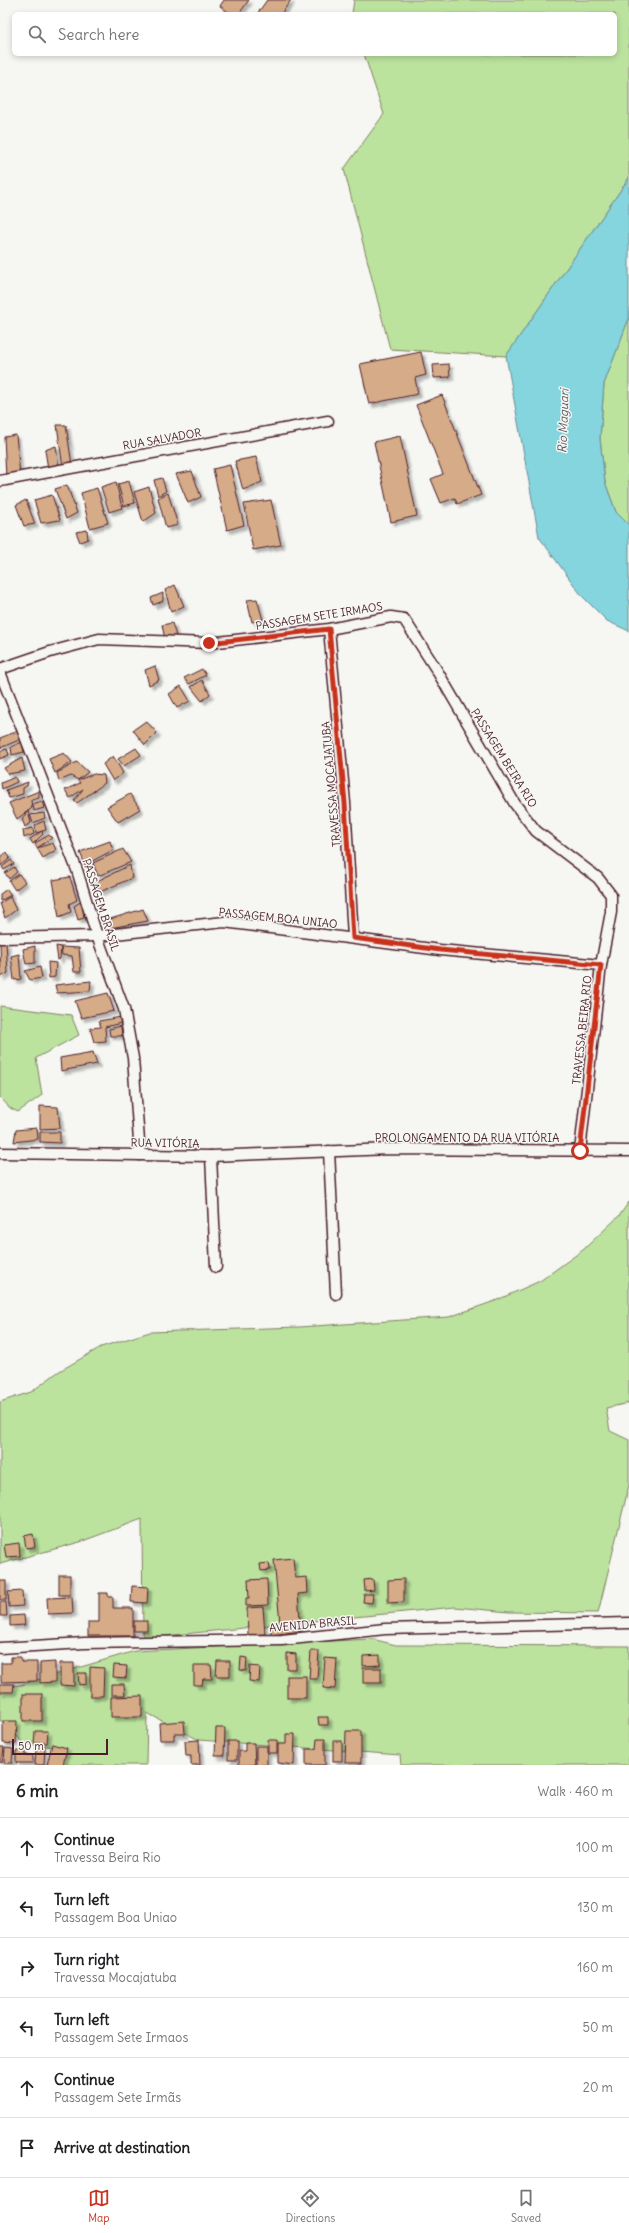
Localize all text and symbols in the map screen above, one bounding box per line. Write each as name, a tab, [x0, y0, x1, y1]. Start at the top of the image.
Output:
search box	[12, 12, 617, 56]
icon: search	[26, 23, 48, 45]
text: Search here	[58, 25, 139, 44]
water label: Rio Maguari	[554, 387, 572, 453]
street label: RUA SALVADOR	[122, 425, 202, 453]
street label: PASSAGEM SETE IRMAOS	[254, 599, 384, 633]
route end	[200, 634, 218, 652]
street label: PASSAGEM BEIRA RIO	[468, 706, 540, 810]
street label: TRAVESSA MOCAJATUBA	[319, 721, 343, 847]
street label: PASSAGEM BRASIL	[79, 857, 123, 953]
street label: PASSAGEM BOA UNIAO	[218, 905, 338, 931]
street label: TRAVESSA BEIRA RIO	[569, 975, 595, 1085]
street label: PROLONGAMENTO DA RUA VITÓRIA	[375, 1130, 559, 1145]
street label: RUA VITÓRIA	[131, 1134, 199, 1151]
route start	[571, 1142, 589, 1160]
street label: AVENIDA BRASIL	[269, 1613, 358, 1635]
scale bar	[12, 1737, 108, 1756]
text: 50 m	[18, 1739, 44, 1753]
text: 6 min	[16, 1780, 58, 1802]
text: Walk · 460 m	[538, 1783, 613, 1800]
text: Continue	[54, 1830, 115, 1849]
icon: ahead	[16, 1837, 38, 1859]
text: 100 m	[576, 1839, 613, 1856]
text: Travessa Beira Rio	[54, 1849, 161, 1866]
text: Turn left	[54, 1890, 109, 1909]
icon: left	[16, 1897, 38, 1919]
text: 130 m	[577, 1899, 613, 1916]
text: Passagem Boa Uniao	[54, 1909, 177, 1926]
text: Turn right	[54, 1950, 119, 1969]
icon: right	[16, 1957, 38, 1979]
text: 160 m	[577, 1959, 613, 1976]
text: Travessa Mocajatuba	[54, 1969, 177, 1986]
text: Turn left	[54, 2010, 109, 2029]
icon: left	[16, 2017, 38, 2039]
text: 50 m	[582, 2019, 613, 2036]
text: Passagem Sete Irmaos	[54, 2029, 188, 2046]
text: Continue	[54, 2070, 115, 2089]
icon: ahead	[16, 2077, 38, 2099]
text: 20 m	[583, 2079, 613, 2096]
text: Passagem Sete Irmãs	[54, 2089, 181, 2106]
icon: arrive	[16, 2137, 38, 2159]
text: Arrive at destination	[54, 2138, 190, 2157]
tab: Map	[88, 2187, 110, 2225]
tab: Directions	[286, 2187, 335, 2225]
tab: Saved	[511, 2187, 541, 2225]

